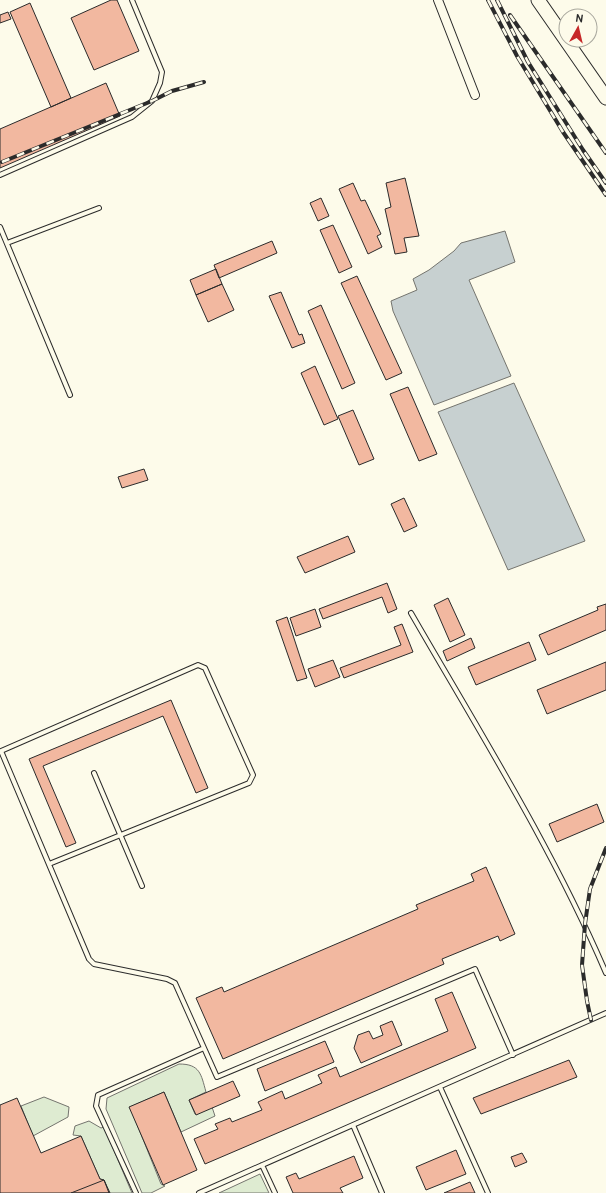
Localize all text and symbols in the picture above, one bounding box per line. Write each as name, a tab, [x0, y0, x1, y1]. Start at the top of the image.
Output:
north arrow	[558, 8, 598, 48]
text: N	[574, 12, 584, 27]

